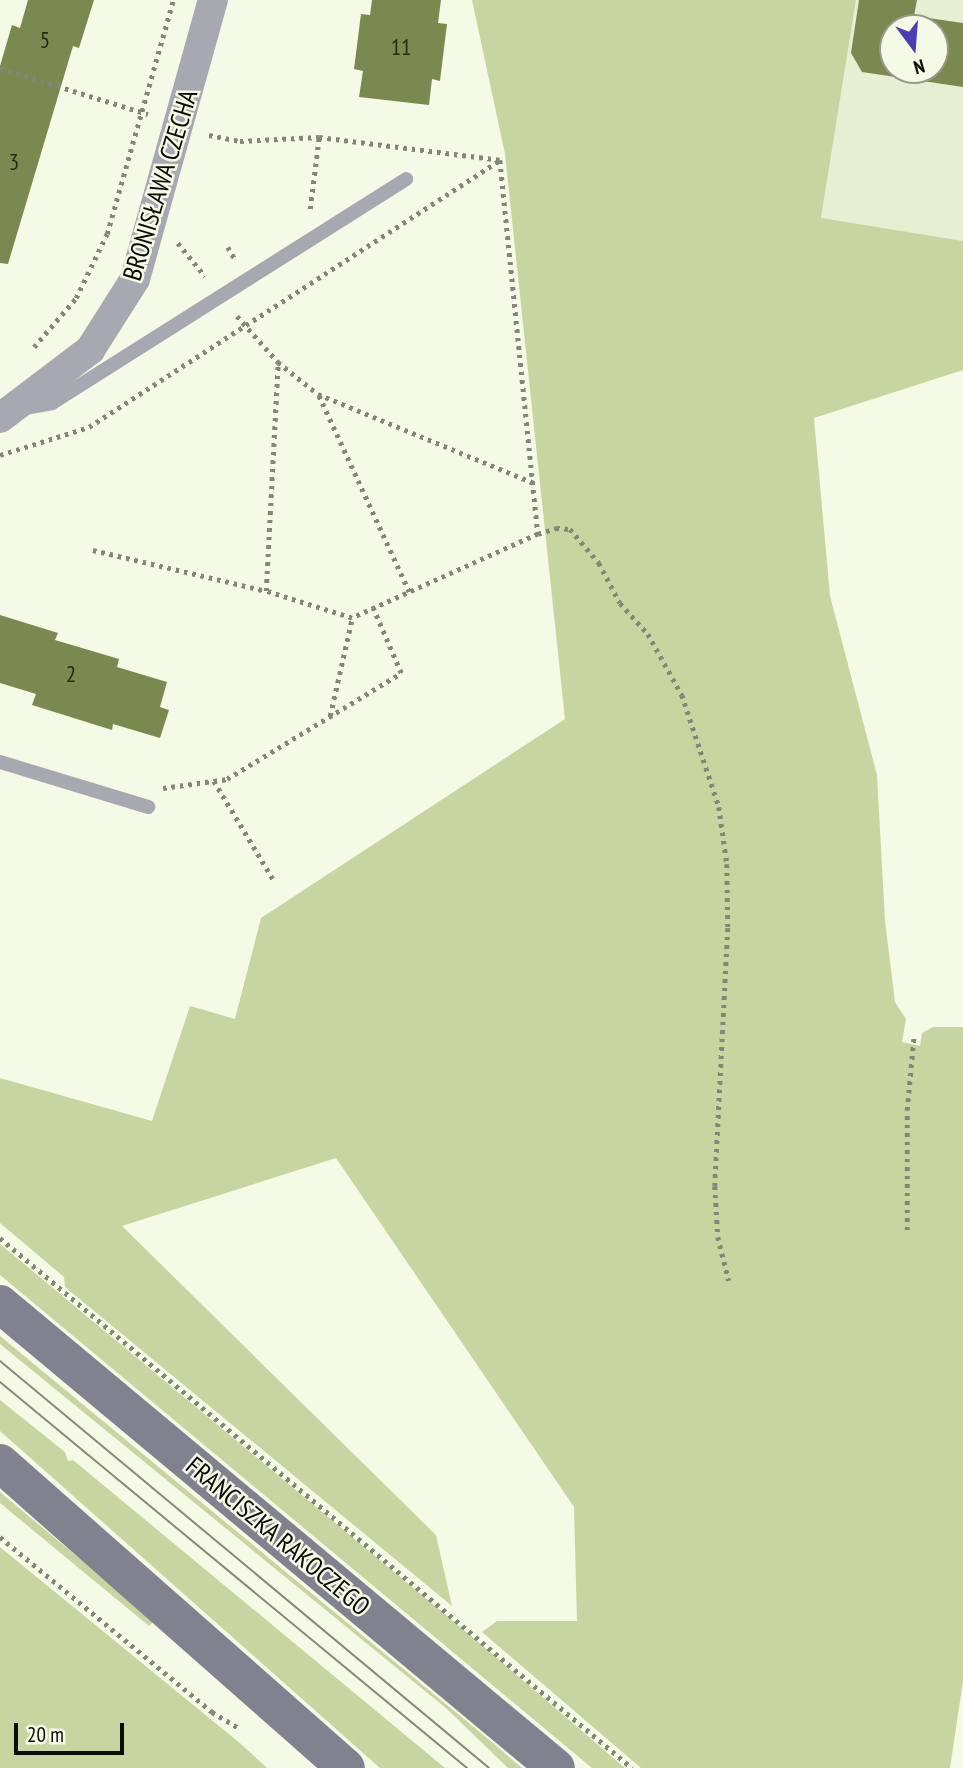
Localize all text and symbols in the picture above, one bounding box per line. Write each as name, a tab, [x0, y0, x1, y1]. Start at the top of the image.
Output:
north arrow	[879, 14, 949, 84]
house number: 5	[40, 26, 50, 54]
house number: 11	[391, 33, 411, 61]
text: N	[911, 54, 927, 80]
street label: BRONISŁAWA CZECHA	[116, 85, 204, 285]
house number: 3	[9, 148, 19, 176]
house number: 2	[66, 660, 76, 688]
street label: FRANCISZKA RAKOCZEGO	[179, 1450, 377, 1622]
scale bar	[18, 1708, 128, 1752]
text: 20 m	[27, 1721, 64, 1748]

